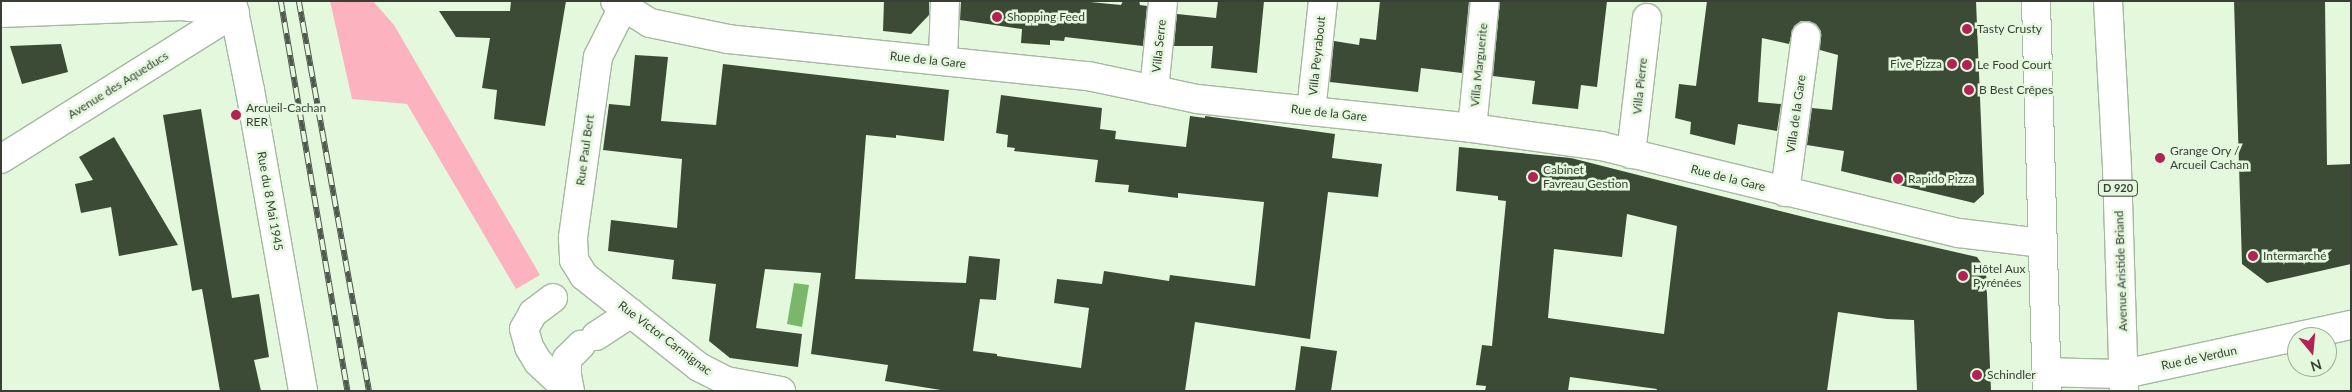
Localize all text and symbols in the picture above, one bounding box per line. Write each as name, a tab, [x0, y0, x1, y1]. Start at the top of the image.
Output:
place label: Shopping Feed	[1007, 10, 1085, 24]
marker: Shopping Feed	[991, 11, 1003, 23]
street label: Villa Peyrabout	[1306, 16, 1328, 96]
street label: Villa Serre	[1149, 19, 1169, 73]
street label: Villa Marguerite	[1467, 22, 1491, 108]
place label: Tasty Crusty	[1977, 22, 2042, 36]
marker: Tasty Crusty	[1961, 23, 1973, 35]
street label: Avenue des Aqueducs	[65, 48, 171, 122]
street label: Rue de la Gare	[889, 49, 967, 71]
street label: Villa Pierre	[1630, 57, 1650, 115]
place label: Five Pizza	[1890, 57, 1942, 71]
marker: Five Pizza	[1946, 58, 1958, 70]
place label: Le Food Court	[1977, 58, 2052, 72]
marker: Le Food Court	[1961, 59, 1973, 71]
street label: Villa de la Gare	[1783, 74, 1809, 154]
place label: B Best Crêpes	[1979, 83, 2053, 97]
marker: B Best Crêpes	[1963, 84, 1975, 96]
place label: Arcueil-Cachan RER	[246, 101, 326, 129]
street label: Rue de la Gare	[1290, 102, 1368, 124]
marker: Arcueil-Cachan RER	[230, 109, 242, 121]
street label: Rue Paul Bert	[573, 114, 597, 186]
place label: Grange Ory / Arcueil Cachan	[2170, 144, 2249, 172]
street label: Rue du 8 Mai 1945	[254, 150, 286, 252]
marker: Grange Ory / Arcueil Cachan	[2154, 152, 2166, 164]
street label: Rue de la Gare	[1689, 162, 1767, 194]
place label: Cabinet Favreau Gestion	[1543, 163, 1628, 191]
marker: Cabinet Favreau Gestion	[1527, 171, 1539, 183]
place label: Rapido Pizza	[1908, 172, 1974, 186]
marker: Rapido Pizza	[1892, 173, 1904, 185]
road number: D 920	[2097, 180, 2139, 197]
street label: Avenue Aristide Briand	[2112, 210, 2130, 332]
place label: Intermarché	[2263, 249, 2327, 263]
marker: Intermarché	[2247, 250, 2259, 262]
place label: Hôtel Aux Pyrénées	[1973, 262, 2026, 290]
marker: Hôtel Aux Pyrénées	[1957, 270, 1969, 282]
street label: Rue Victor Carmignac	[615, 298, 715, 378]
north arrow	[2287, 327, 2337, 377]
street label: Rue de Verdun	[2160, 343, 2238, 373]
text: N	[2309, 356, 2324, 376]
place label: Schindler	[1987, 368, 2036, 382]
marker: Schindler	[1971, 369, 1983, 381]

